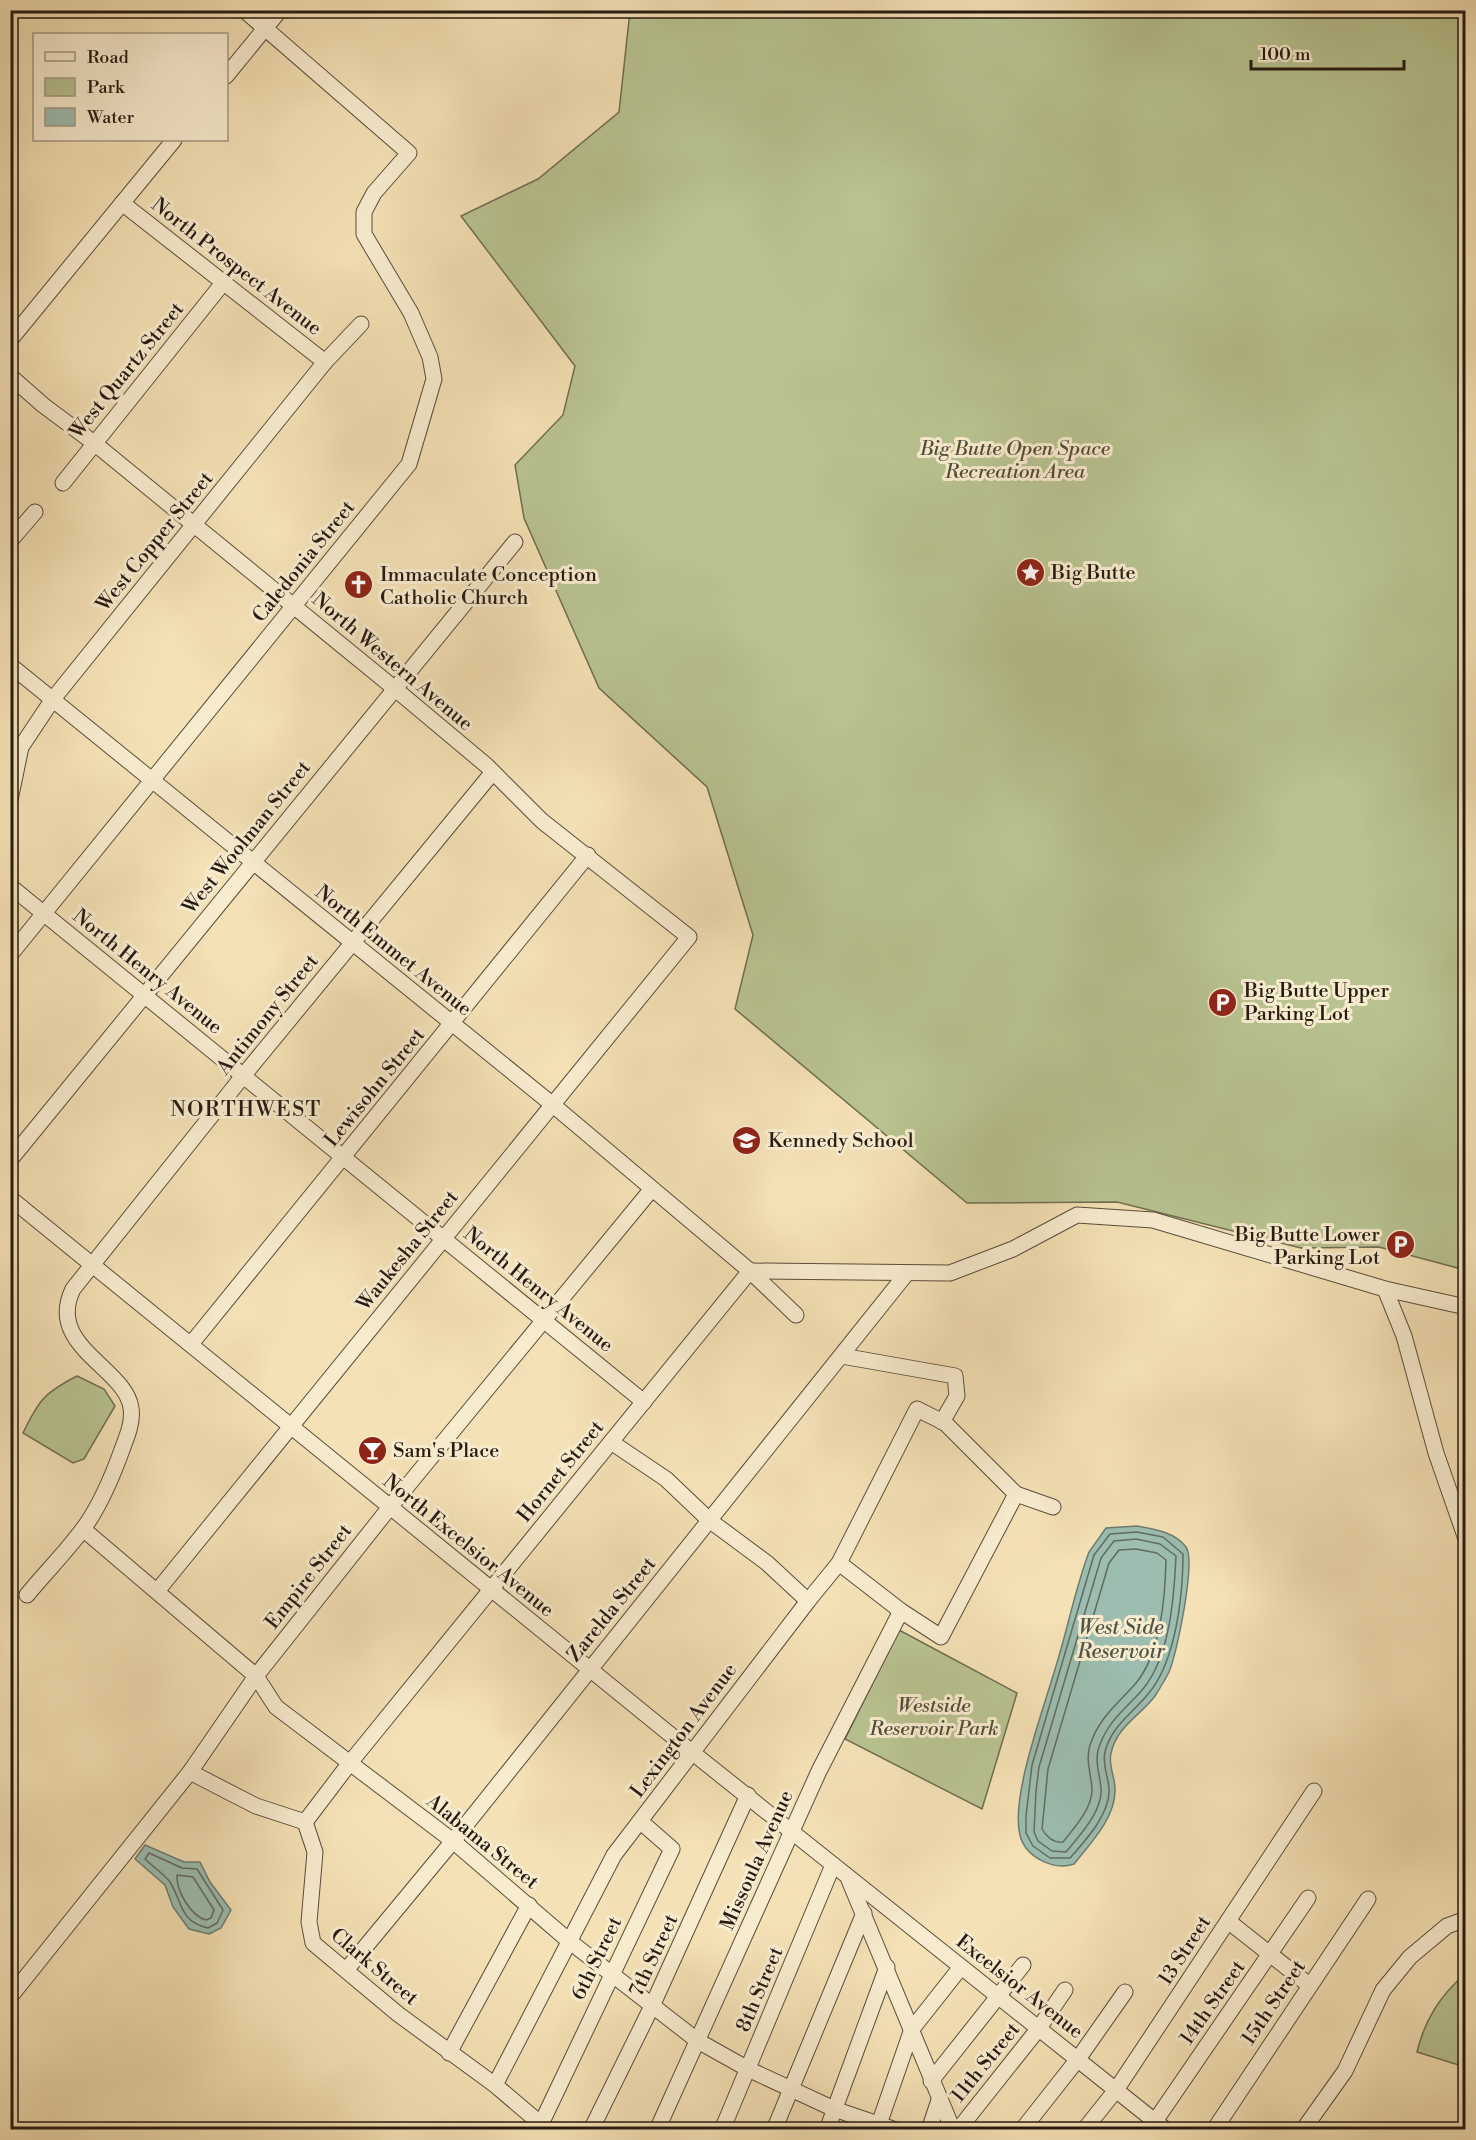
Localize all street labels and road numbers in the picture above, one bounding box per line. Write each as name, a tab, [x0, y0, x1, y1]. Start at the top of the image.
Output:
street label: North Prospect Avenue	[146, 193, 326, 341]
street label: West Quartz Street	[64, 298, 190, 445]
street label: West Copper Street	[91, 467, 219, 618]
street label: Caledonia Street	[247, 496, 361, 628]
street label: North Western Avenue	[307, 588, 478, 737]
street label: West Woolman Street	[177, 756, 317, 921]
street label: North Emmet Avenue	[310, 880, 477, 1022]
street label: North Henry Avenue	[67, 904, 227, 1040]
street label: Antimony Street	[211, 950, 324, 1081]
street label: Lewisohn Street	[320, 1023, 431, 1153]
street label: Waukesha Street	[351, 1186, 464, 1317]
street label: North Henry Avenue	[458, 1222, 618, 1358]
street label: Hornet Street	[513, 1416, 610, 1528]
street label: North Excelsior Avenue	[377, 1469, 559, 1623]
street label: Empire Street	[260, 1519, 358, 1634]
street label: Zarelda Street	[562, 1553, 662, 1667]
street label: Lexington Avenue	[625, 1659, 743, 1803]
street label: Missoula Avenue	[715, 1787, 799, 1934]
street label: Alabama Street	[420, 1789, 543, 1895]
street label: 7th Street	[624, 1911, 684, 2001]
street label: 13 Street	[1154, 1911, 1217, 1990]
street label: 6th Street	[566, 1913, 628, 2004]
street label: Clark Street	[325, 1923, 423, 2011]
street label: Excelsior Avenue	[950, 1930, 1088, 2045]
street label: 8th Street	[731, 1943, 789, 2036]
street label: 14th Street	[1175, 1956, 1251, 2050]
street label: 15th Street	[1237, 1956, 1312, 2050]
street label: 11th Street	[946, 2018, 1026, 2108]

